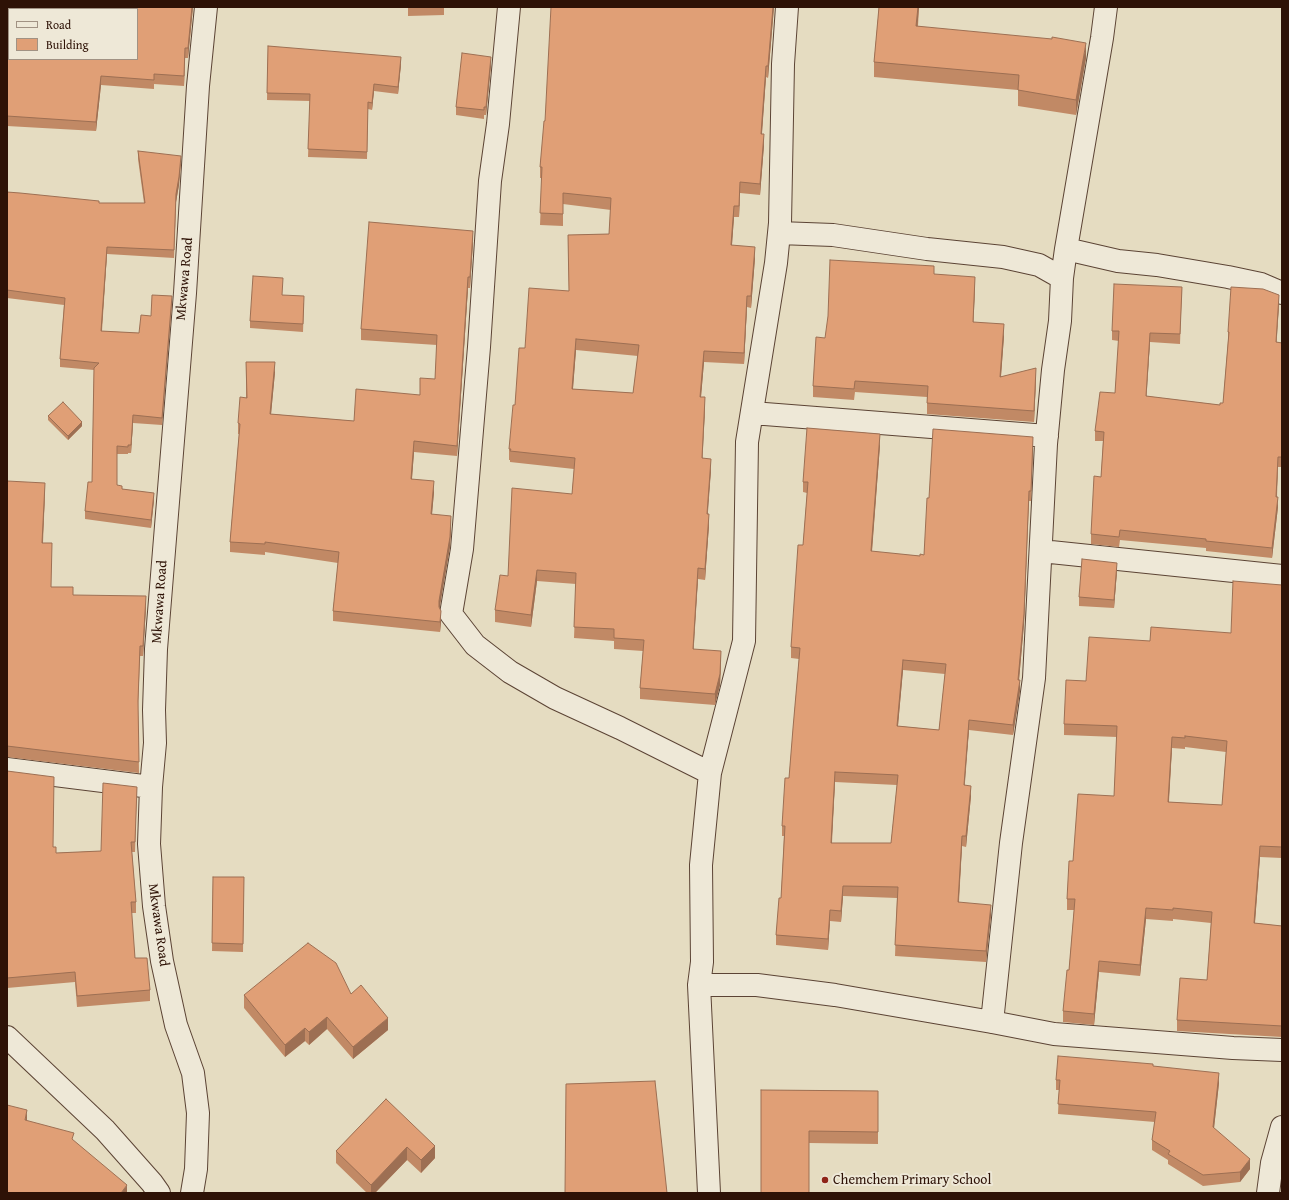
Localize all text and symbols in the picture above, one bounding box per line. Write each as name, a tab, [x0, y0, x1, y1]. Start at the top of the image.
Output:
legend	[8, 8, 138, 60]
text: Road	[46, 16, 71, 33]
text: Building	[46, 36, 89, 53]
street label: Mkwawa Road	[173, 237, 197, 321]
street label: Mkwawa Road	[149, 560, 171, 644]
street label: Mkwawa Road	[144, 883, 172, 967]
place label: Chemchem Primary School	[833, 1172, 991, 1188]
marker: Chemchem Primary School	[820, 1175, 830, 1185]

